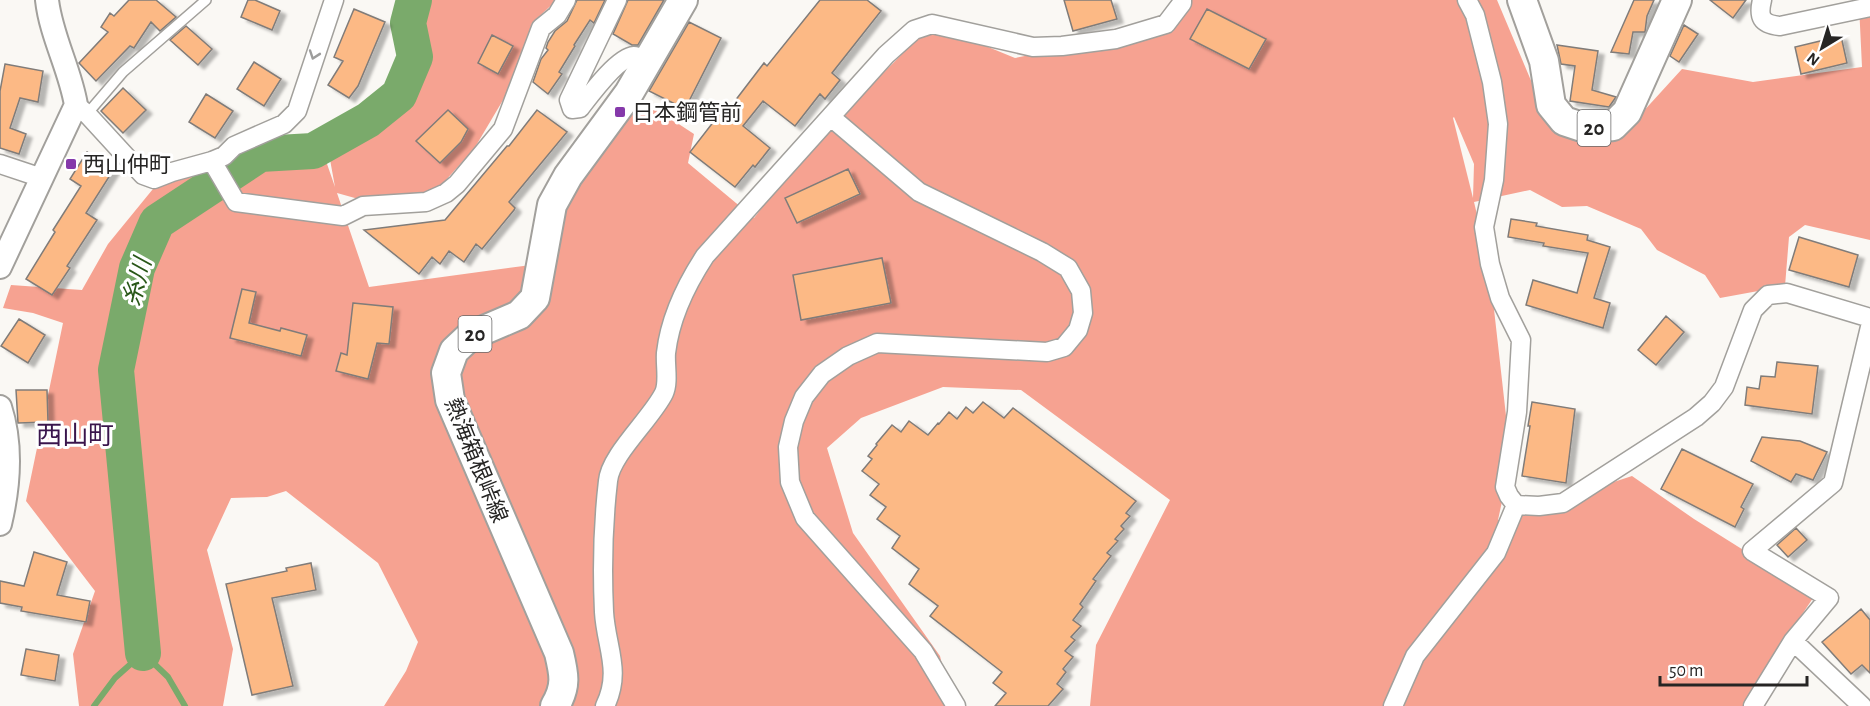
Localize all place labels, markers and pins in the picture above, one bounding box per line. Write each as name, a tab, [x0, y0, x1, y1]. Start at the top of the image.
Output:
place label: 日本鋼管前	[632, 101, 742, 124]
marker: 日本鋼管前	[613, 105, 627, 119]
place label: 西山仲町	[83, 153, 171, 176]
marker: 西山仲町	[64, 157, 78, 171]

